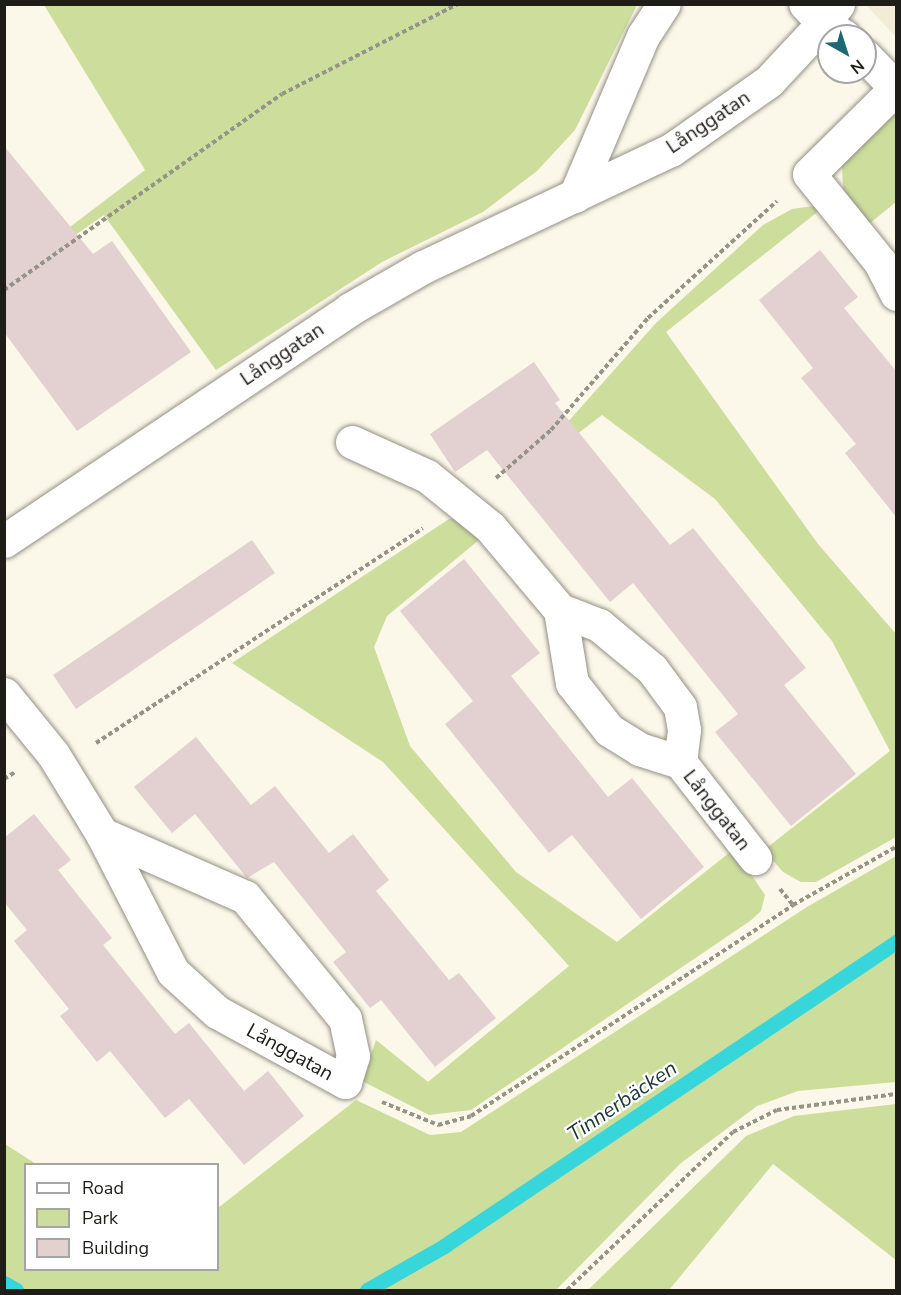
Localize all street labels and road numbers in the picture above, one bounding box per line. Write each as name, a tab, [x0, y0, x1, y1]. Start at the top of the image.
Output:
street label: Långgatan	[662, 85, 754, 159]
street label: Långgatan	[236, 317, 328, 391]
street label: Långgatan	[678, 765, 756, 855]
street label: Långgatan	[242, 1018, 338, 1086]

